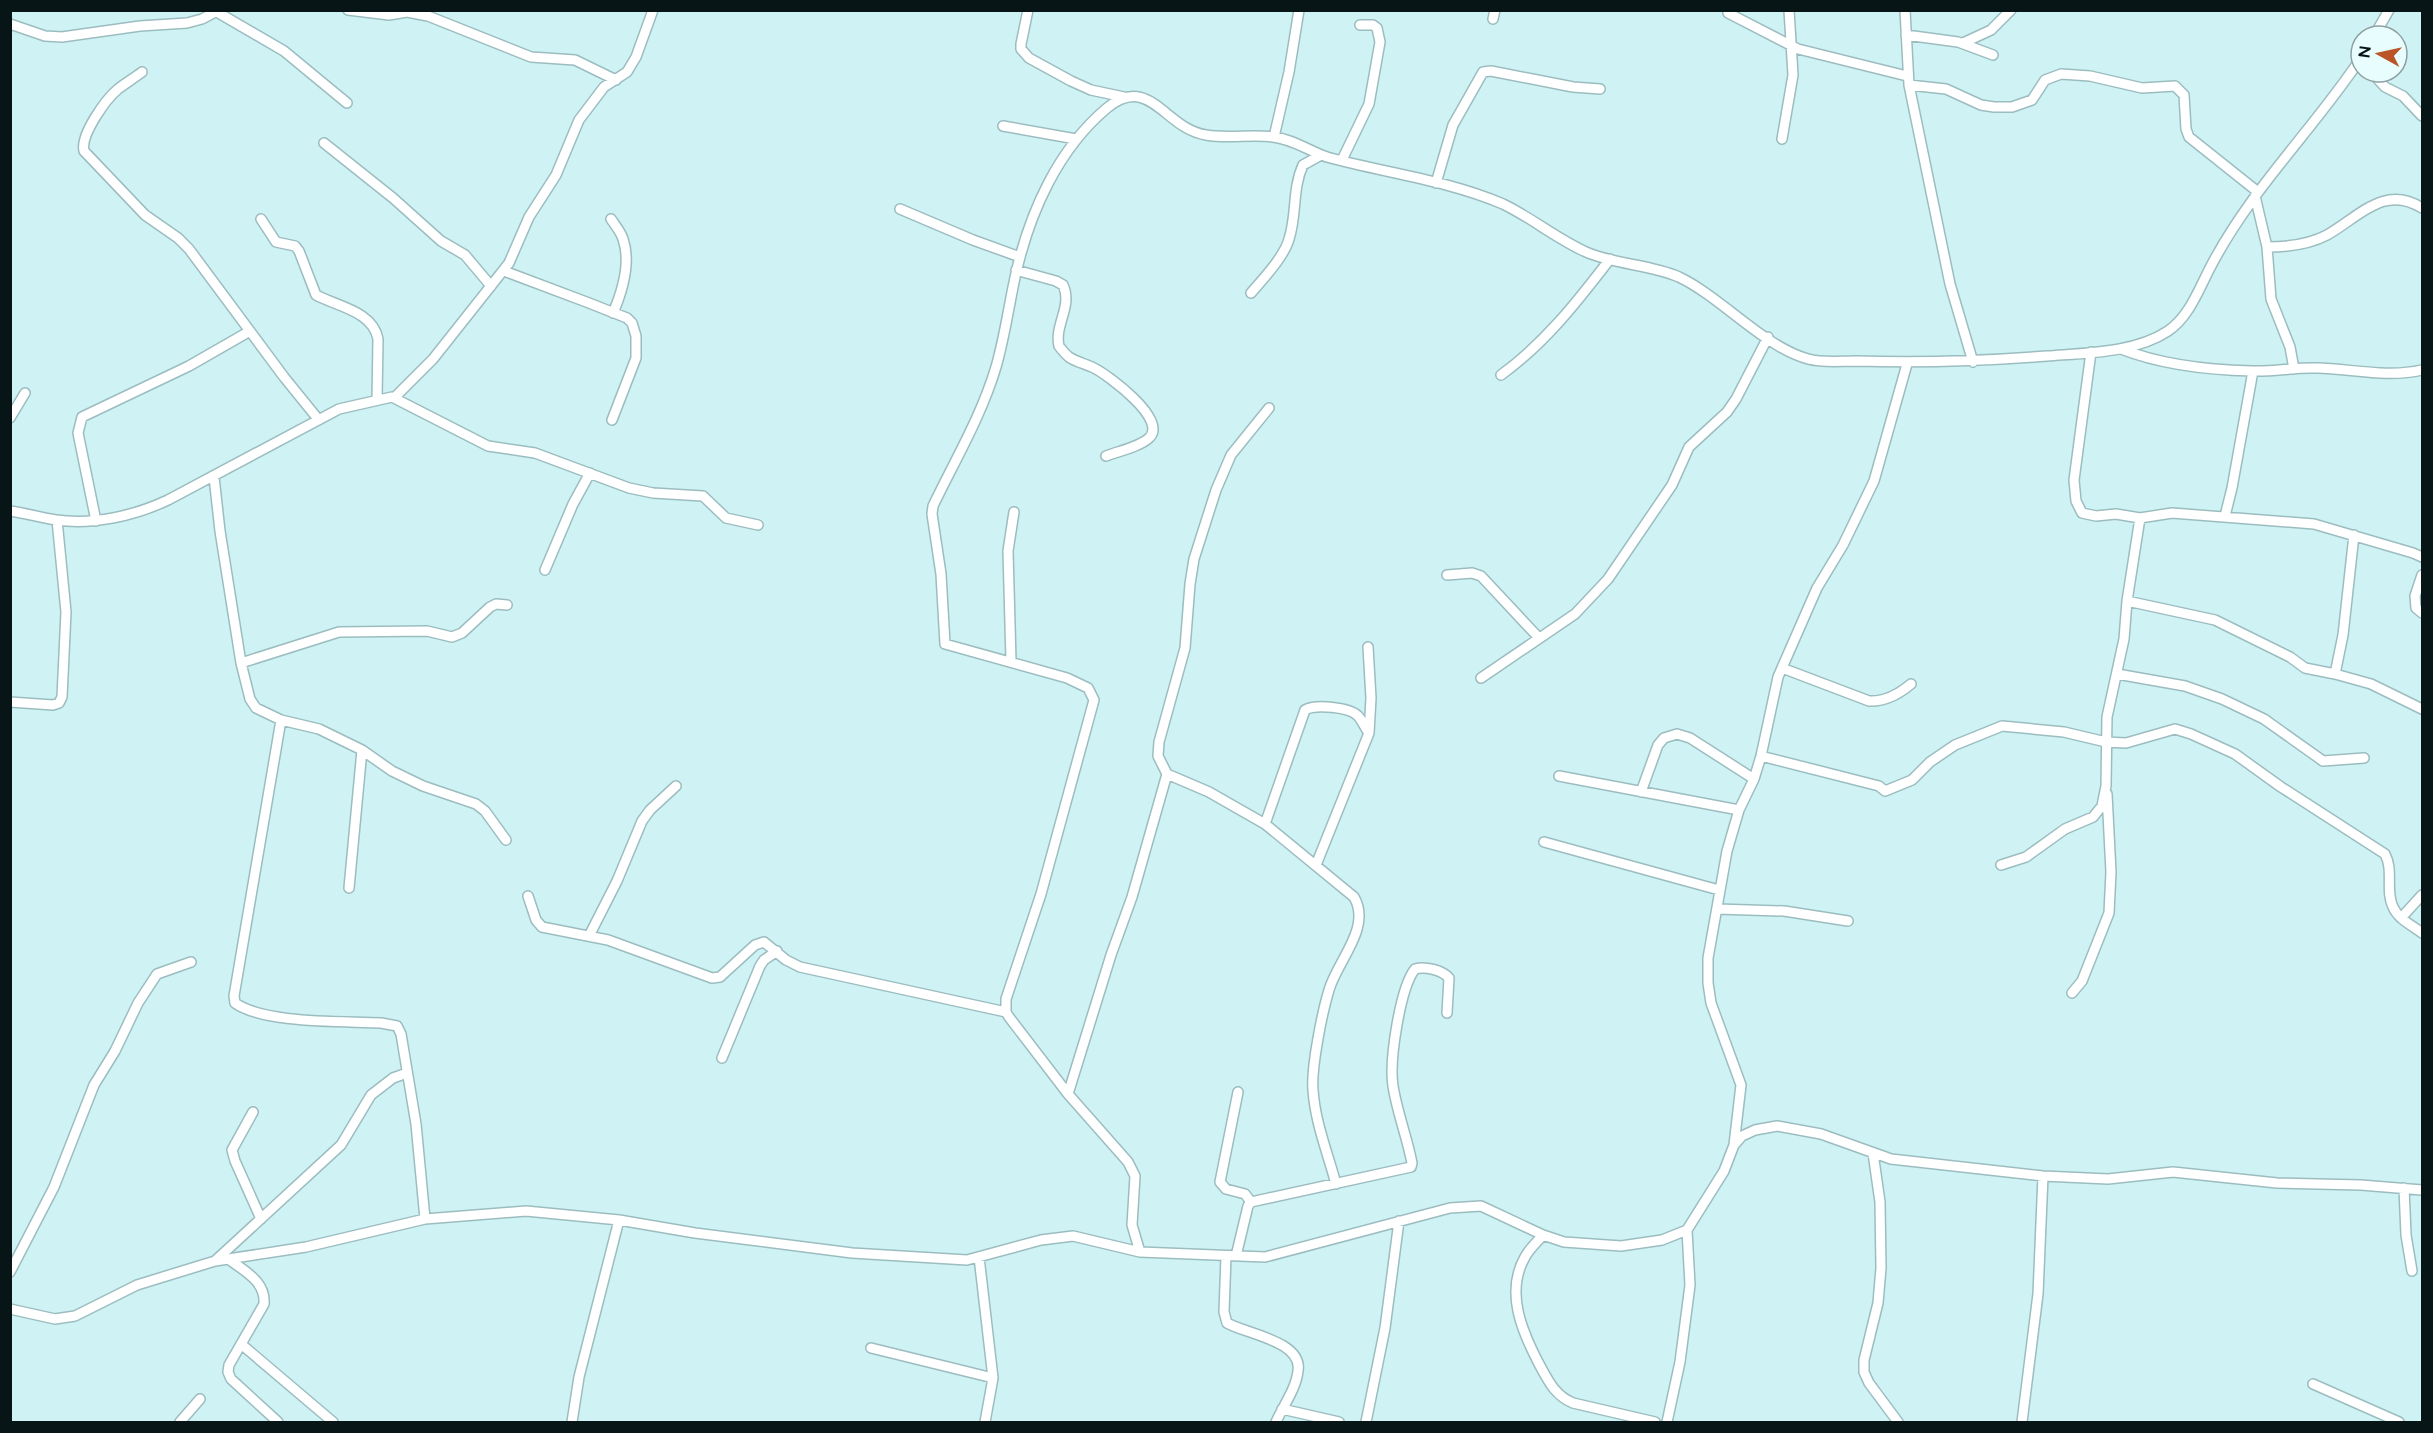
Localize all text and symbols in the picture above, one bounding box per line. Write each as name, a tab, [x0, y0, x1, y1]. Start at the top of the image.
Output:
north arrow	[2349, 24, 2409, 84]
text: N	[2354, 45, 2375, 59]

